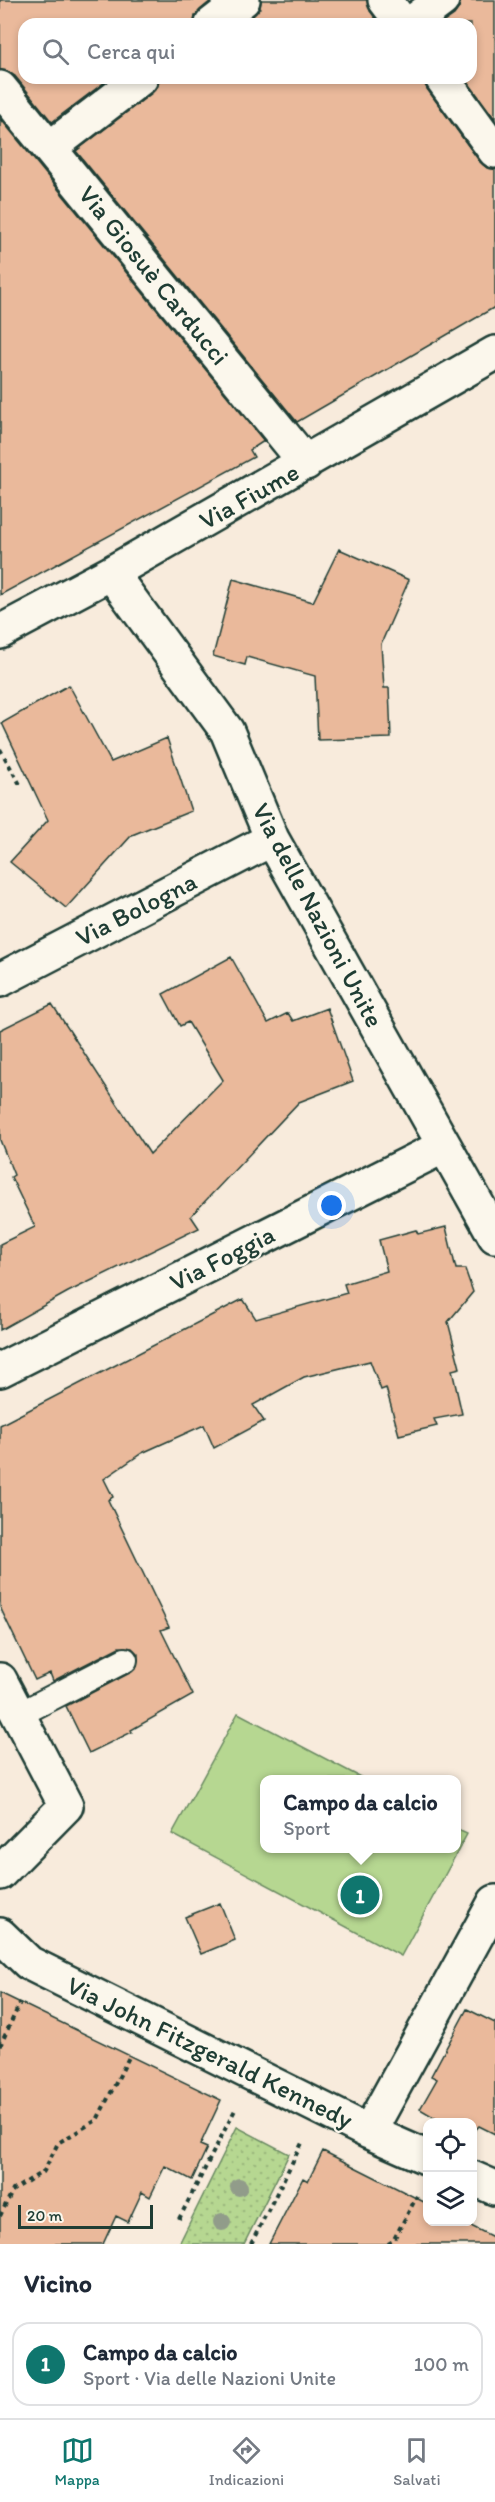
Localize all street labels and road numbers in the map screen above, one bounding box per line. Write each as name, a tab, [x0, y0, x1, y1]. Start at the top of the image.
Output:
street label: Via Giosuè Carducci	[72, 179, 236, 371]
street label: Via Fiume	[193, 456, 305, 536]
street label: Via delle Nazioni Unite	[245, 797, 391, 1033]
street label: Via Bologna	[70, 865, 202, 953]
street label: Via Foggia	[164, 1218, 280, 1298]
street label: Via John Fitzgerald Kennedy	[62, 1969, 358, 2135]

